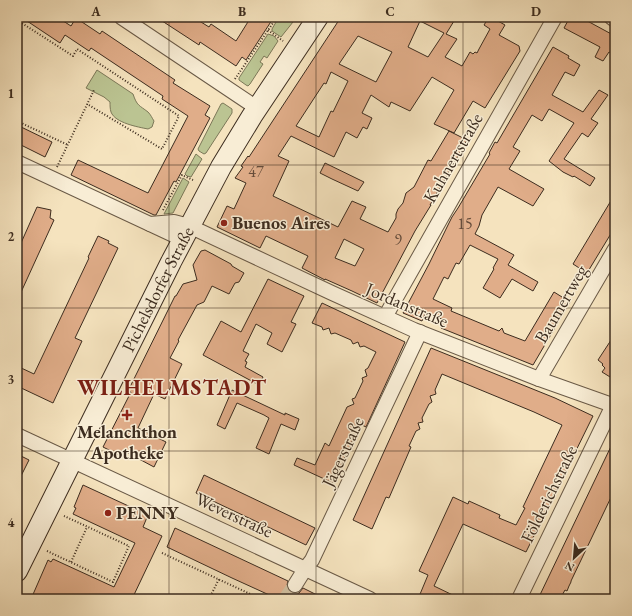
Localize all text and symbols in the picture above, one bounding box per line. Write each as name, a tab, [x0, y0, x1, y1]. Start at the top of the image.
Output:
text: A	[90, 3, 101, 20]
text: B	[238, 3, 246, 20]
text: C	[385, 3, 395, 20]
text: D	[531, 3, 541, 20]
text: 1	[8, 85, 15, 102]
street label: Kuhnertstraße	[418, 109, 488, 207]
house number: 47	[248, 161, 264, 182]
place label: Buenos Aires	[232, 211, 330, 234]
house number: 15	[457, 213, 473, 234]
marker: Buenos Aires	[219, 218, 229, 228]
street label: Pichelsdorfer Straße	[116, 222, 199, 356]
text: 2	[8, 228, 15, 245]
house number: 9	[394, 229, 402, 250]
street label: Baumertweg	[529, 260, 592, 347]
street label: Jordanstraße	[361, 276, 452, 332]
text: 3	[8, 371, 15, 388]
district label: WILHELMSTADT	[77, 373, 267, 402]
marker: Melanchthon Apotheke	[122, 410, 132, 420]
street label: Jägerstraße	[315, 413, 369, 492]
place label: Melanchthon Apotheke	[77, 420, 177, 464]
street label: Földerichstraße	[515, 441, 582, 546]
street label: Weverstraße	[192, 487, 277, 542]
place label: PENNY	[116, 501, 179, 524]
marker: PENNY	[103, 508, 113, 518]
text: 4	[8, 514, 15, 531]
north arrow	[554, 538, 594, 578]
text: N	[562, 559, 577, 575]

